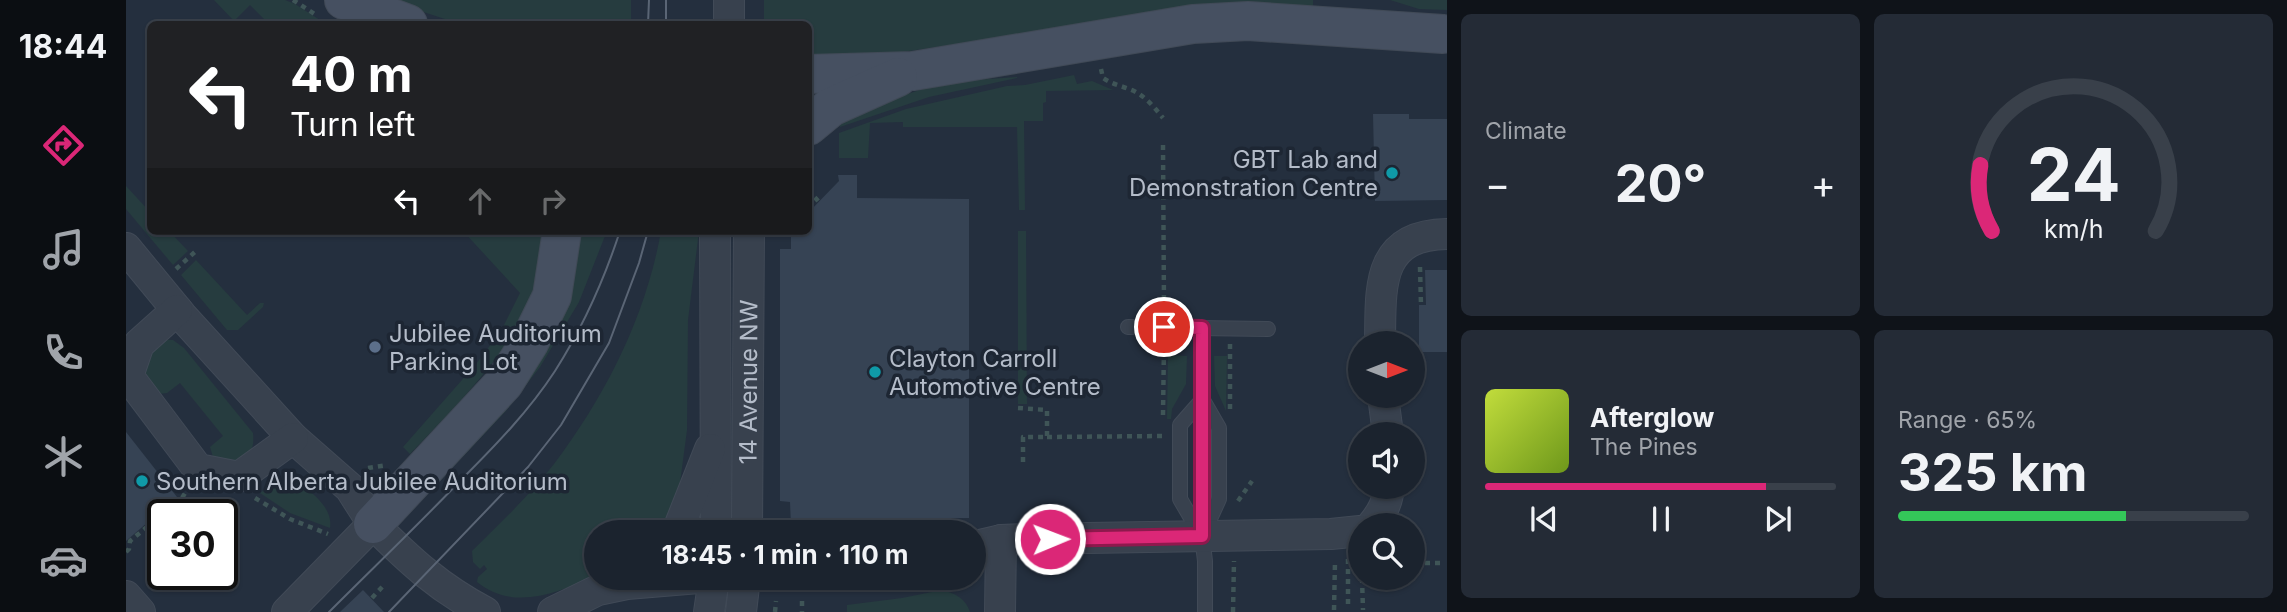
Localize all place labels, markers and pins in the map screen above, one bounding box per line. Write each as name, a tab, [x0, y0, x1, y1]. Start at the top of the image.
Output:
place label: GBT Lab and Demonstration Centre	[1129, 145, 1378, 202]
marker: GBT Lab and Demonstration Centre	[1384, 165, 1400, 181]
pin	[1134, 297, 1194, 357]
place label: Jubilee Auditorium Parking Lot	[389, 319, 602, 376]
marker: Jubilee Auditorium Parking Lot	[367, 339, 383, 355]
place label: Clayton Carroll Automotive Centre	[889, 344, 1101, 401]
marker: Clayton Carroll Automotive Centre	[867, 364, 883, 380]
place label: Southern Alberta Jubilee Auditorium	[156, 467, 568, 496]
marker: Southern Alberta Jubilee Auditorium	[134, 473, 150, 489]

